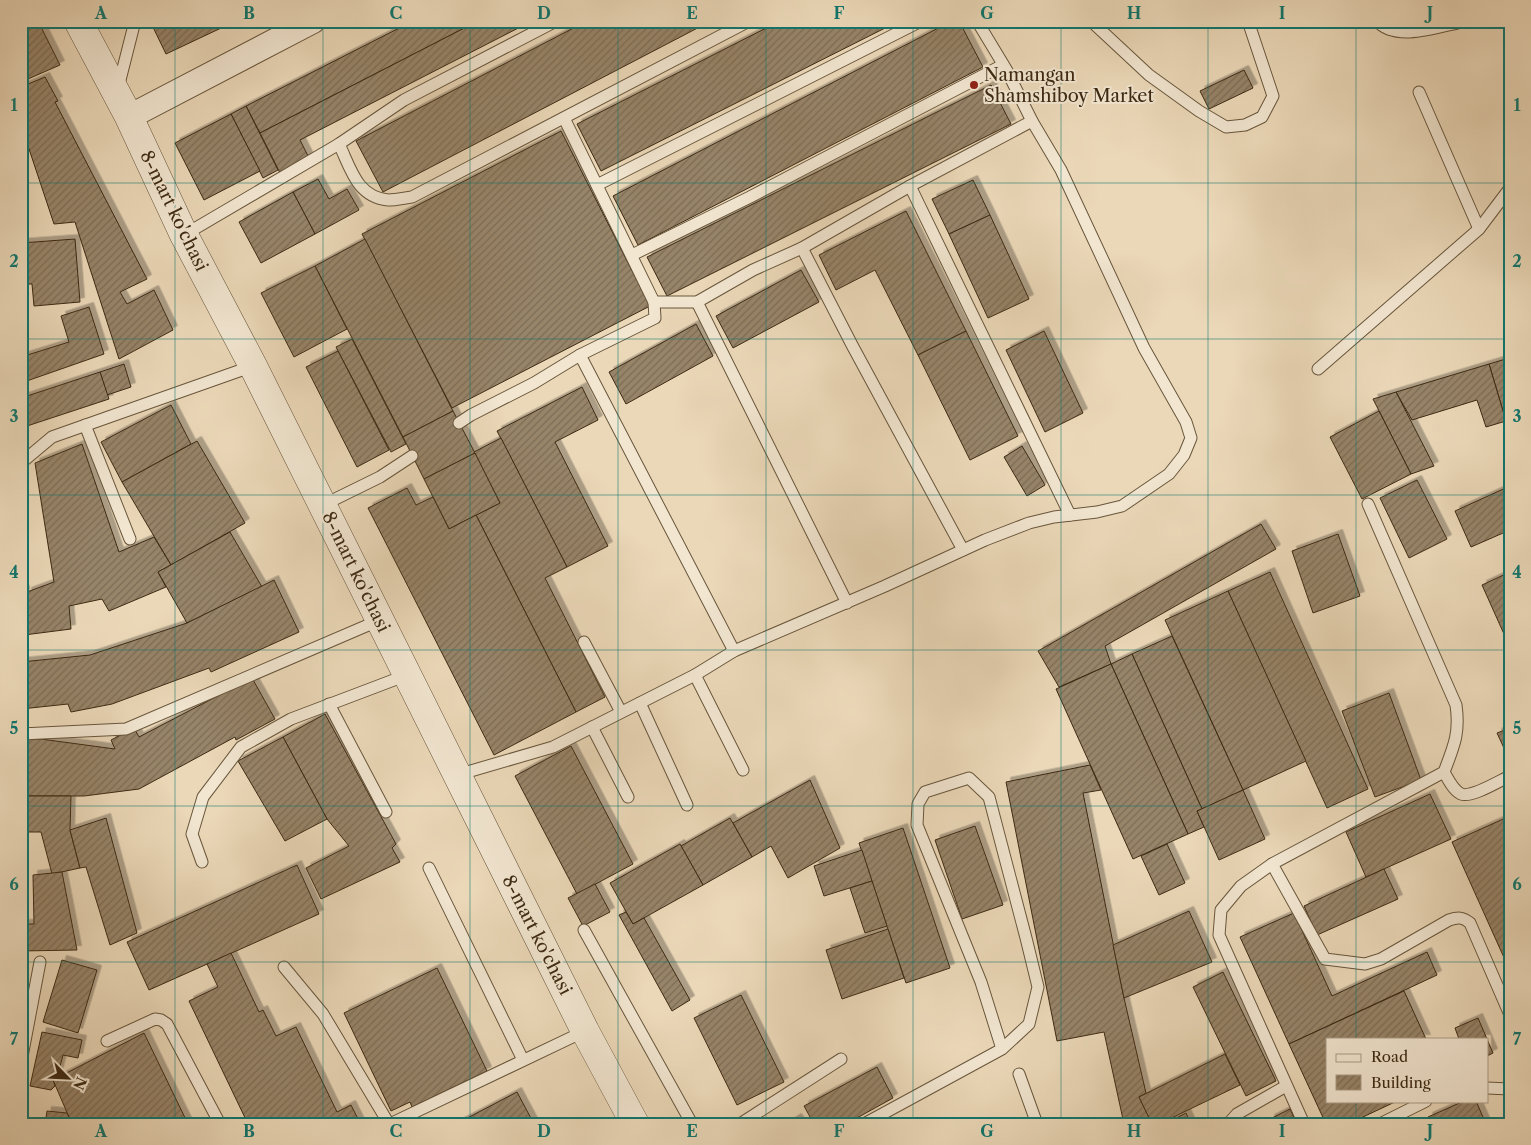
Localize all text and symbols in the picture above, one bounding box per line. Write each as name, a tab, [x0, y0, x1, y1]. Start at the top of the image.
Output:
text: A	[94, 3, 108, 23]
text: B	[243, 3, 255, 23]
text: C	[390, 3, 402, 23]
text: D	[537, 3, 551, 23]
text: E	[686, 3, 698, 23]
text: F	[834, 3, 845, 23]
text: G	[980, 3, 994, 23]
text: H	[1127, 3, 1141, 23]
text: I	[1279, 3, 1286, 23]
text: J	[1424, 3, 1433, 23]
place label: Namangan Shamshiboy Market	[984, 64, 1154, 107]
marker: Namangan Shamshiboy Market	[968, 79, 980, 91]
text: 1	[10, 95, 18, 115]
text: 1	[1513, 95, 1521, 115]
street label: 8-mart ko'chasi	[135, 147, 213, 275]
text: 2	[9, 251, 19, 271]
text: 2	[1512, 251, 1522, 271]
text: 3	[9, 406, 19, 426]
text: 3	[1512, 406, 1522, 426]
street label: 8-mart ko'chasi	[317, 508, 395, 636]
text: 4	[9, 562, 19, 582]
text: 4	[1512, 562, 1522, 582]
text: 5	[10, 718, 19, 738]
text: 5	[1513, 718, 1522, 738]
street label: 8-mart ko'chasi	[497, 871, 577, 999]
text: 6	[9, 874, 19, 894]
text: 6	[1512, 874, 1522, 894]
text: 7	[10, 1029, 19, 1049]
text: 7	[1513, 1029, 1522, 1049]
legend	[1326, 1038, 1488, 1102]
text: Road	[1371, 1047, 1408, 1066]
north arrow	[42, 1052, 92, 1102]
text: Building	[1371, 1073, 1431, 1092]
text: N	[69, 1074, 91, 1093]
text: A	[94, 1121, 108, 1141]
text: B	[243, 1121, 255, 1141]
text: C	[390, 1121, 402, 1141]
text: D	[537, 1121, 551, 1141]
text: E	[686, 1121, 698, 1141]
text: F	[834, 1121, 845, 1141]
text: G	[980, 1121, 994, 1141]
text: H	[1127, 1121, 1141, 1141]
text: I	[1279, 1121, 1286, 1141]
text: J	[1424, 1121, 1433, 1141]

